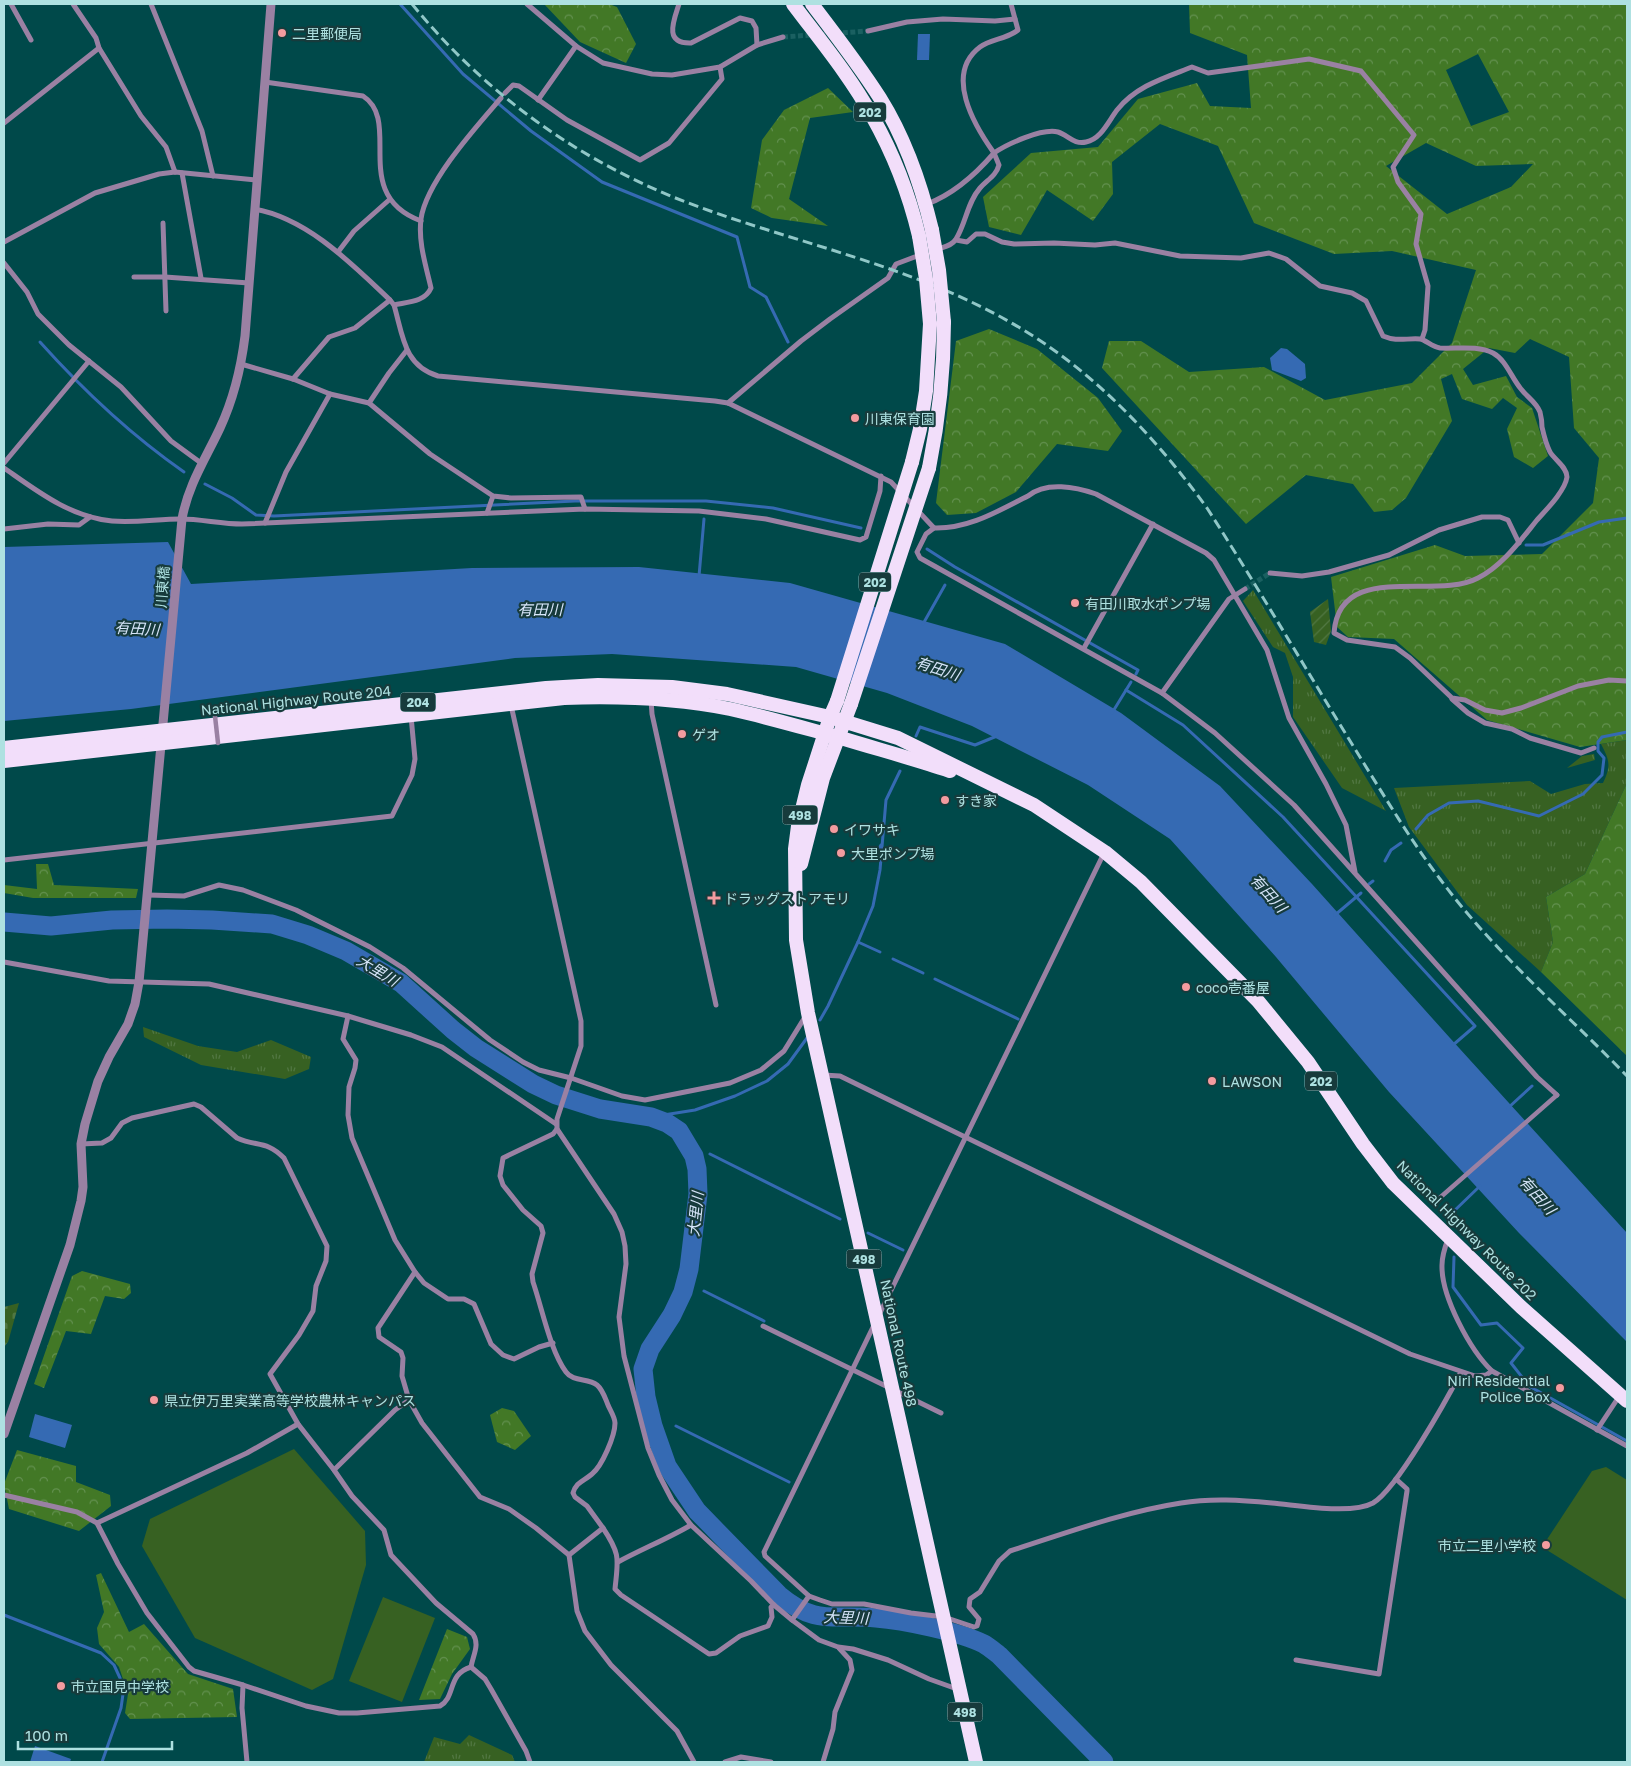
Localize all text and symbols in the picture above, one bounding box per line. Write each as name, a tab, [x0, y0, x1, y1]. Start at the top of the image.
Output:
place label: 二里郵便局	[292, 25, 362, 42]
marker: 二里郵便局	[276, 27, 288, 39]
road number: 202	[854, 102, 886, 121]
place label: 川東保育園	[865, 410, 935, 427]
marker: 川東保育園	[849, 412, 861, 424]
street label: 川東橋	[152, 565, 172, 609]
road number: 202	[859, 572, 891, 592]
place label: 有田川取水ポンプ場	[1085, 595, 1211, 612]
marker: 有田川取水ポンプ場	[1069, 597, 1081, 609]
water label: 有田川	[517, 600, 564, 618]
water label: 有田川	[114, 618, 162, 638]
water label: 有田川	[914, 652, 964, 684]
street label: National Highway Route 204	[200, 682, 392, 718]
road number: 204	[400, 692, 436, 712]
place label: ゲオ	[692, 726, 720, 743]
marker: ゲオ	[676, 728, 688, 740]
place label: すき家	[955, 792, 997, 809]
marker: すき家	[939, 794, 951, 806]
road number: 498	[782, 806, 818, 824]
place label: イワサキ	[844, 821, 900, 838]
marker: イワサキ	[828, 823, 840, 835]
place label: 大里ポンプ場	[851, 845, 935, 862]
marker: 大里ポンプ場	[835, 847, 847, 859]
water label: 有田川	[1247, 870, 1292, 917]
place label: ドラッグストアモリ	[724, 890, 850, 907]
marker: ドラッグストアモリ	[708, 892, 720, 904]
water label: 大里川	[354, 951, 404, 990]
place label: coco壱番屋	[1196, 979, 1270, 996]
marker: coco壱番屋	[1180, 981, 1192, 993]
road number: 202	[1305, 1072, 1337, 1090]
place label: LAWSON	[1222, 1073, 1282, 1090]
marker: LAWSON	[1206, 1075, 1218, 1087]
street label: National Highway Route 202	[1394, 1157, 1540, 1303]
water label: 有田川	[1516, 1172, 1561, 1219]
water label: 大里川	[684, 1189, 707, 1237]
road number: 498	[846, 1250, 882, 1268]
street label: National Route 498	[877, 1278, 921, 1408]
place label: Niri Residential Police Box	[1447, 1372, 1550, 1405]
marker: Niri Residential Police Box	[1554, 1382, 1566, 1394]
place label: 県立伊万里実業高等学校農林キャンパス	[164, 1392, 416, 1409]
marker: 県立伊万里実業高等学校農林キャンパス	[148, 1394, 160, 1406]
place label: 市立二里小学校	[1438, 1537, 1536, 1554]
marker: 市立二里小学校	[1540, 1539, 1552, 1551]
water label: 大里川	[823, 1607, 871, 1627]
place label: 市立国見中学校	[71, 1678, 169, 1695]
marker: 市立国見中学校	[55, 1680, 67, 1692]
road number: 498	[948, 1702, 982, 1721]
scale bar	[18, 1718, 171, 1750]
text: 100 m	[25, 1726, 68, 1744]

